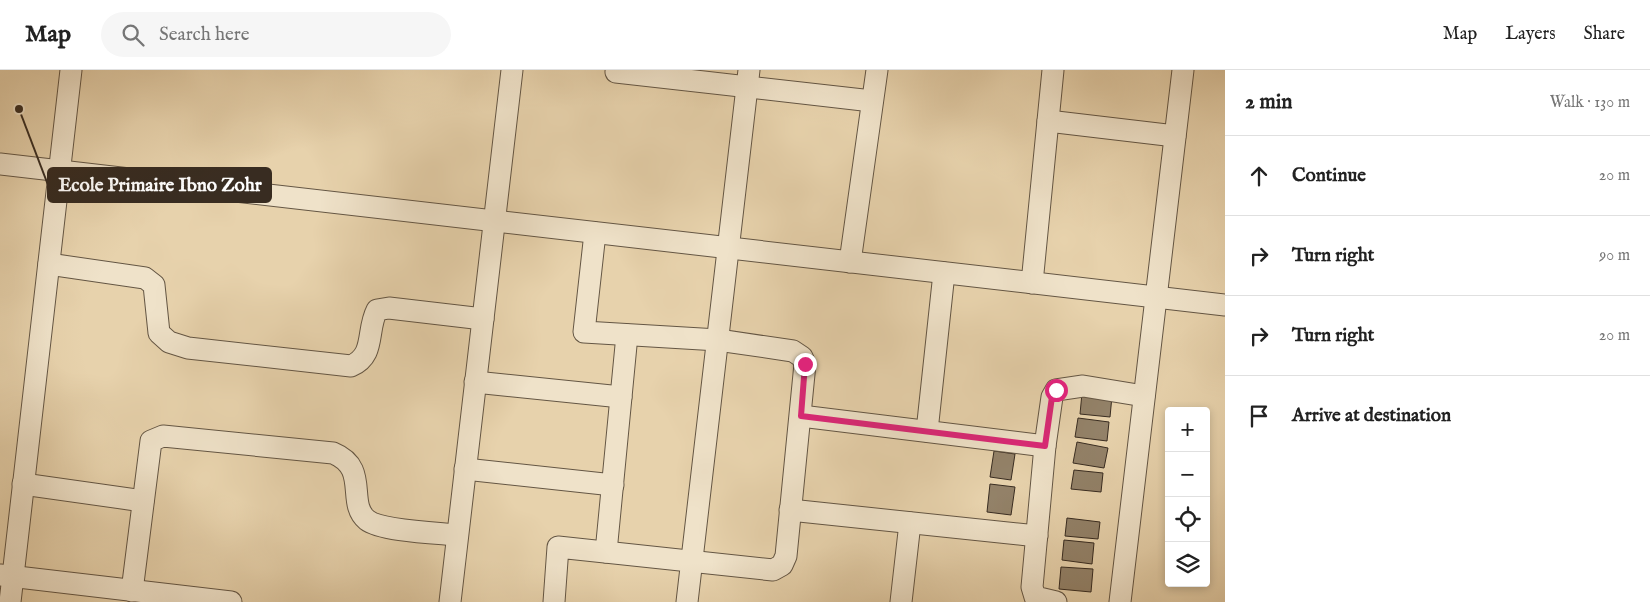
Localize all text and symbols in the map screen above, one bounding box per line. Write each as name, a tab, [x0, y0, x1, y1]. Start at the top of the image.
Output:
search box	[101, 12, 451, 57]
text: Map	[25, 19, 71, 50]
icon: search	[119, 21, 147, 49]
text: Search here	[159, 23, 250, 47]
text: Map	[1443, 23, 1477, 46]
text: Layers	[1505, 23, 1556, 46]
text: Share	[1584, 23, 1625, 46]
text: 2 min	[1245, 89, 1292, 116]
text: Walk · 130 m	[1550, 93, 1630, 113]
icon: ahead	[1245, 162, 1273, 190]
text: Continue	[1292, 164, 1366, 188]
text: 20 m	[1599, 166, 1630, 186]
callout: Ecole Primaire Ibno Zohr	[48, 168, 271, 202]
text: Ecole Primaire Ibno Zohr	[58, 174, 263, 198]
icon: right	[1245, 242, 1273, 270]
text: Turn right	[1292, 244, 1374, 268]
text: 90 m	[1599, 246, 1630, 266]
icon: right	[1245, 322, 1273, 350]
text: Turn right	[1292, 324, 1374, 348]
text: 20 m	[1599, 326, 1630, 346]
route end	[794, 353, 817, 376]
route start	[1045, 379, 1068, 402]
icon: arrive	[1245, 402, 1273, 430]
text: Arrive at destination	[1292, 404, 1451, 428]
map controls	[1165, 407, 1210, 587]
button: +	[1165, 407, 1210, 452]
button: −	[1165, 452, 1210, 497]
button: locate	[1165, 497, 1210, 542]
button: layers	[1165, 542, 1210, 587]

